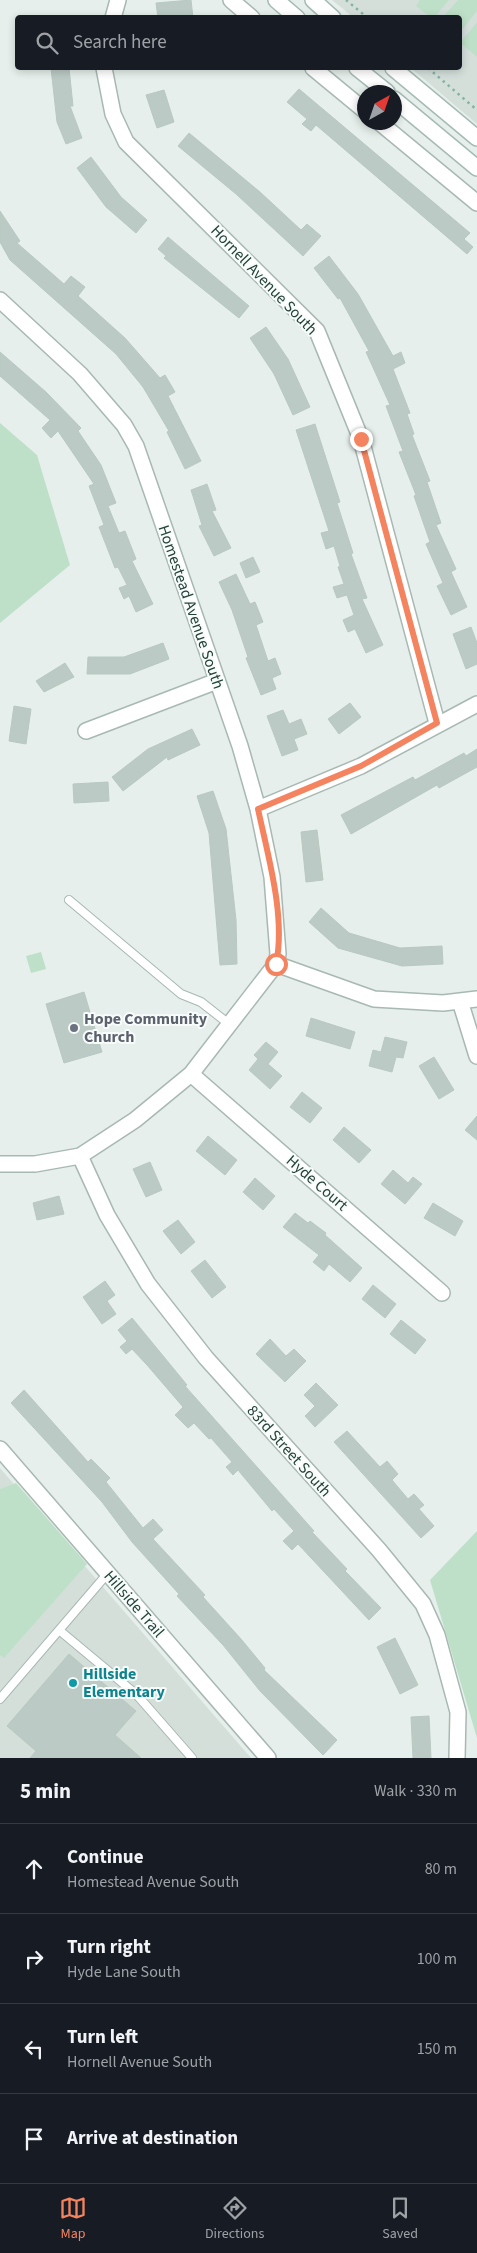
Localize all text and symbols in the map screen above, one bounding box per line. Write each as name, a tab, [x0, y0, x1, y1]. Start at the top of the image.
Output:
search box	[15, 15, 462, 70]
icon: search	[33, 29, 61, 57]
text: Search here	[73, 29, 167, 56]
north arrow	[357, 85, 402, 130]
street label: Hornell Avenue South	[206, 220, 322, 340]
route end	[350, 428, 373, 451]
street label: Homestead Avenue South	[153, 522, 229, 692]
route start	[265, 953, 288, 976]
place label: Hope Community Church	[84, 1008, 208, 1048]
marker: Hope Community Church	[68, 1022, 80, 1034]
street label: Hyde Court	[281, 1150, 353, 1216]
street label: 83rd Street South	[242, 1400, 336, 1502]
street label: Hillside Trail	[99, 1566, 169, 1642]
place label: Hillside Elementary	[83, 1663, 165, 1703]
marker: Hillside Elementary	[67, 1677, 79, 1689]
text: 5 min	[20, 1776, 71, 1806]
text: Walk · 330 m	[374, 1780, 457, 1802]
text: Continue	[67, 1844, 144, 1871]
icon: ahead	[20, 1855, 48, 1883]
text: 80 m	[425, 1858, 457, 1880]
text: Homestead Avenue South	[67, 1871, 239, 1893]
text: Turn right	[67, 1934, 151, 1961]
icon: right	[20, 1945, 48, 1973]
text: 100 m	[417, 1948, 457, 1970]
text: Hyde Lane South	[67, 1961, 181, 1983]
text: Turn left	[67, 2024, 138, 2051]
icon: left	[20, 2035, 48, 2063]
text: 150 m	[417, 2038, 457, 2060]
text: Hornell Avenue South	[67, 2051, 212, 2073]
icon: arrive	[20, 2125, 48, 2153]
text: Arrive at destination	[67, 2125, 238, 2152]
tab: Map	[59, 2194, 87, 2244]
tab: Directions	[205, 2194, 264, 2244]
tab: Saved	[382, 2194, 418, 2244]

